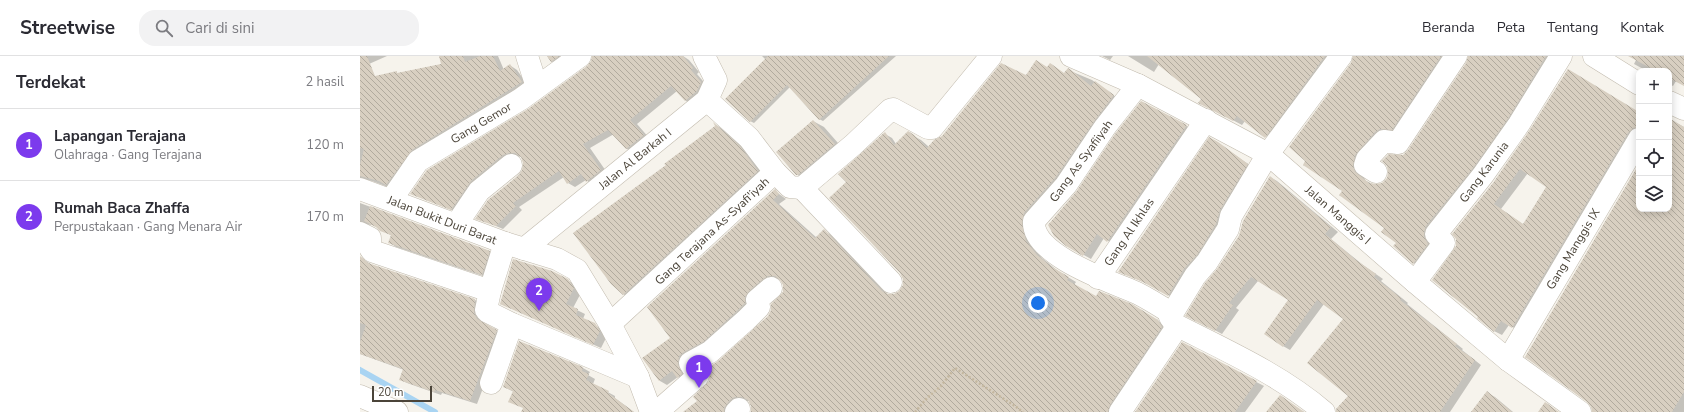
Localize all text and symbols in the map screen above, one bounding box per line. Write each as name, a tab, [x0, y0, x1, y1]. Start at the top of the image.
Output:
search box	[139, 10, 419, 46]
text: Streetwise	[20, 15, 115, 41]
icon: search	[153, 17, 175, 39]
text: Cari di sini	[185, 18, 254, 38]
text: Beranda	[1422, 18, 1475, 37]
text: Peta	[1497, 18, 1525, 37]
text: Tentang	[1547, 18, 1598, 37]
text: Kontak	[1620, 18, 1664, 37]
map controls	[1636, 68, 1672, 212]
button: +	[1636, 68, 1672, 104]
text: Terdekat	[16, 71, 85, 94]
text: 2 hasil	[305, 73, 344, 91]
street label: Gang Gemor	[448, 98, 515, 147]
button: −	[1636, 104, 1672, 140]
street label: Gang As Syafiiyah	[1046, 117, 1116, 205]
street label: Jalan Al Barkah I	[594, 125, 675, 194]
text: Lapangan Terajana	[54, 126, 186, 146]
text: 1	[25, 136, 33, 154]
text: 120 m	[306, 136, 344, 154]
street label: Gang Karunia	[1456, 138, 1512, 206]
button: locate	[1636, 140, 1672, 176]
text: Olahraga · Gang Terajana	[54, 146, 202, 164]
street label: Gang Terajana As-Syafi'iyah	[651, 174, 773, 288]
button: layers	[1636, 176, 1672, 212]
street label: Jalan Manggis I	[1301, 181, 1374, 248]
street label: Jalan Bukit Duri Barat	[384, 191, 500, 249]
street label: Gang Al Ikhlas	[1100, 195, 1158, 269]
text: Rumah Baca Zhaffa	[54, 198, 190, 218]
street label: Gang Manggis IX	[1542, 205, 1604, 293]
text: 2	[25, 208, 33, 226]
text: 170 m	[306, 208, 344, 226]
text: Perpustakaan · Gang Menara Air	[54, 218, 242, 236]
pin: 2	[526, 278, 552, 311]
your location	[1028, 293, 1048, 313]
pin: 1	[686, 355, 712, 388]
scale bar	[372, 384, 432, 403]
text: 20 m	[378, 385, 403, 400]

